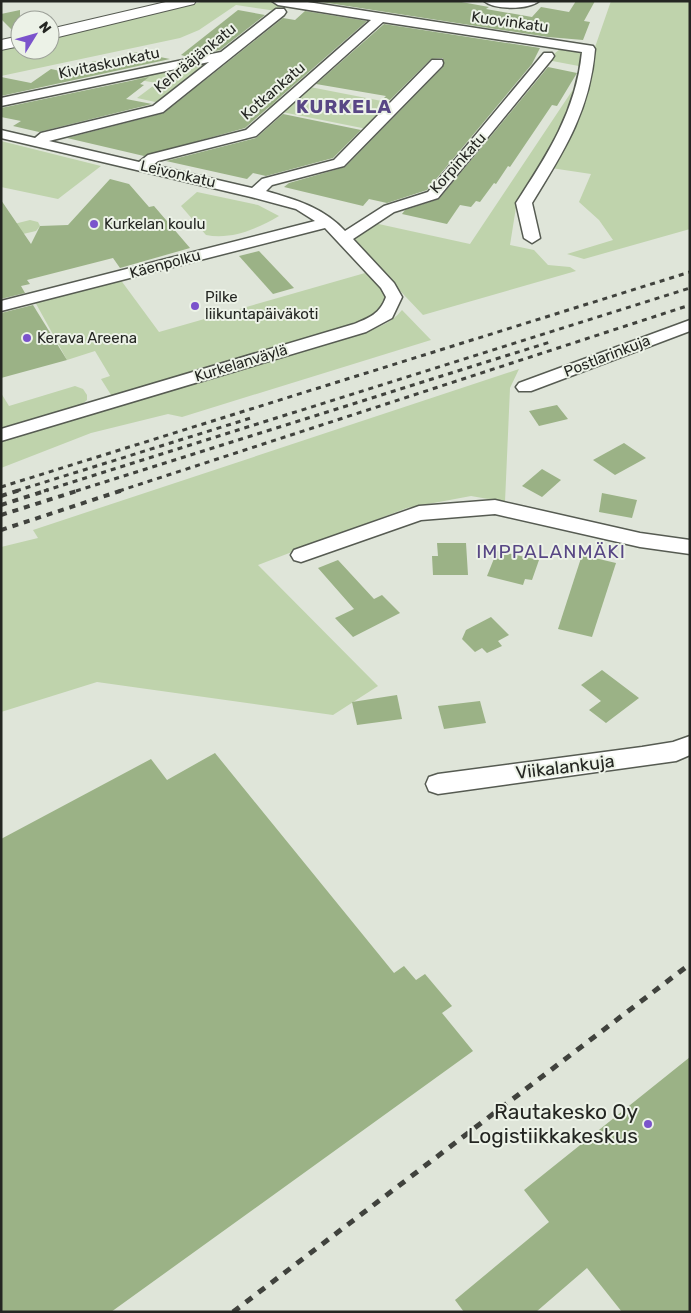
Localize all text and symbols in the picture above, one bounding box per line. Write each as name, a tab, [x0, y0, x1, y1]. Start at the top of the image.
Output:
street label: Kuovinkatu	[470, 8, 550, 36]
north arrow	[10, 10, 60, 60]
text: N	[35, 18, 55, 37]
street label: Kehrääjänkatu	[150, 19, 240, 97]
street label: Kivitaskunkatu	[57, 43, 161, 83]
street label: Kotkankatu	[237, 58, 309, 124]
district label: KURKELA	[296, 95, 392, 118]
street label: Korpinkatu	[426, 129, 490, 197]
street label: Leivonkatu	[139, 157, 217, 191]
place label: Kurkelan koulu	[104, 215, 206, 233]
marker: Kurkelan koulu	[88, 218, 100, 230]
street label: Käenpolku	[128, 246, 202, 282]
place label: Pilke liikuntapäiväkoti	[205, 288, 318, 323]
marker: Pilke liikuntapäiväkoti	[189, 300, 201, 312]
place label: Kerava Areena	[37, 329, 137, 347]
street label: Postlarinkuja	[561, 331, 653, 381]
marker: Kerava Areena	[21, 332, 33, 344]
street label: Kurkelanväylä	[192, 340, 290, 386]
district label: IMPPALANMÄKI	[476, 540, 626, 563]
street label: Viikalankuja	[514, 750, 616, 784]
place label: Rautakesko Oy Logistiikkakeskus	[468, 1099, 638, 1148]
marker: Rautakesko Oy Logistiikkakeskus	[642, 1118, 654, 1130]

